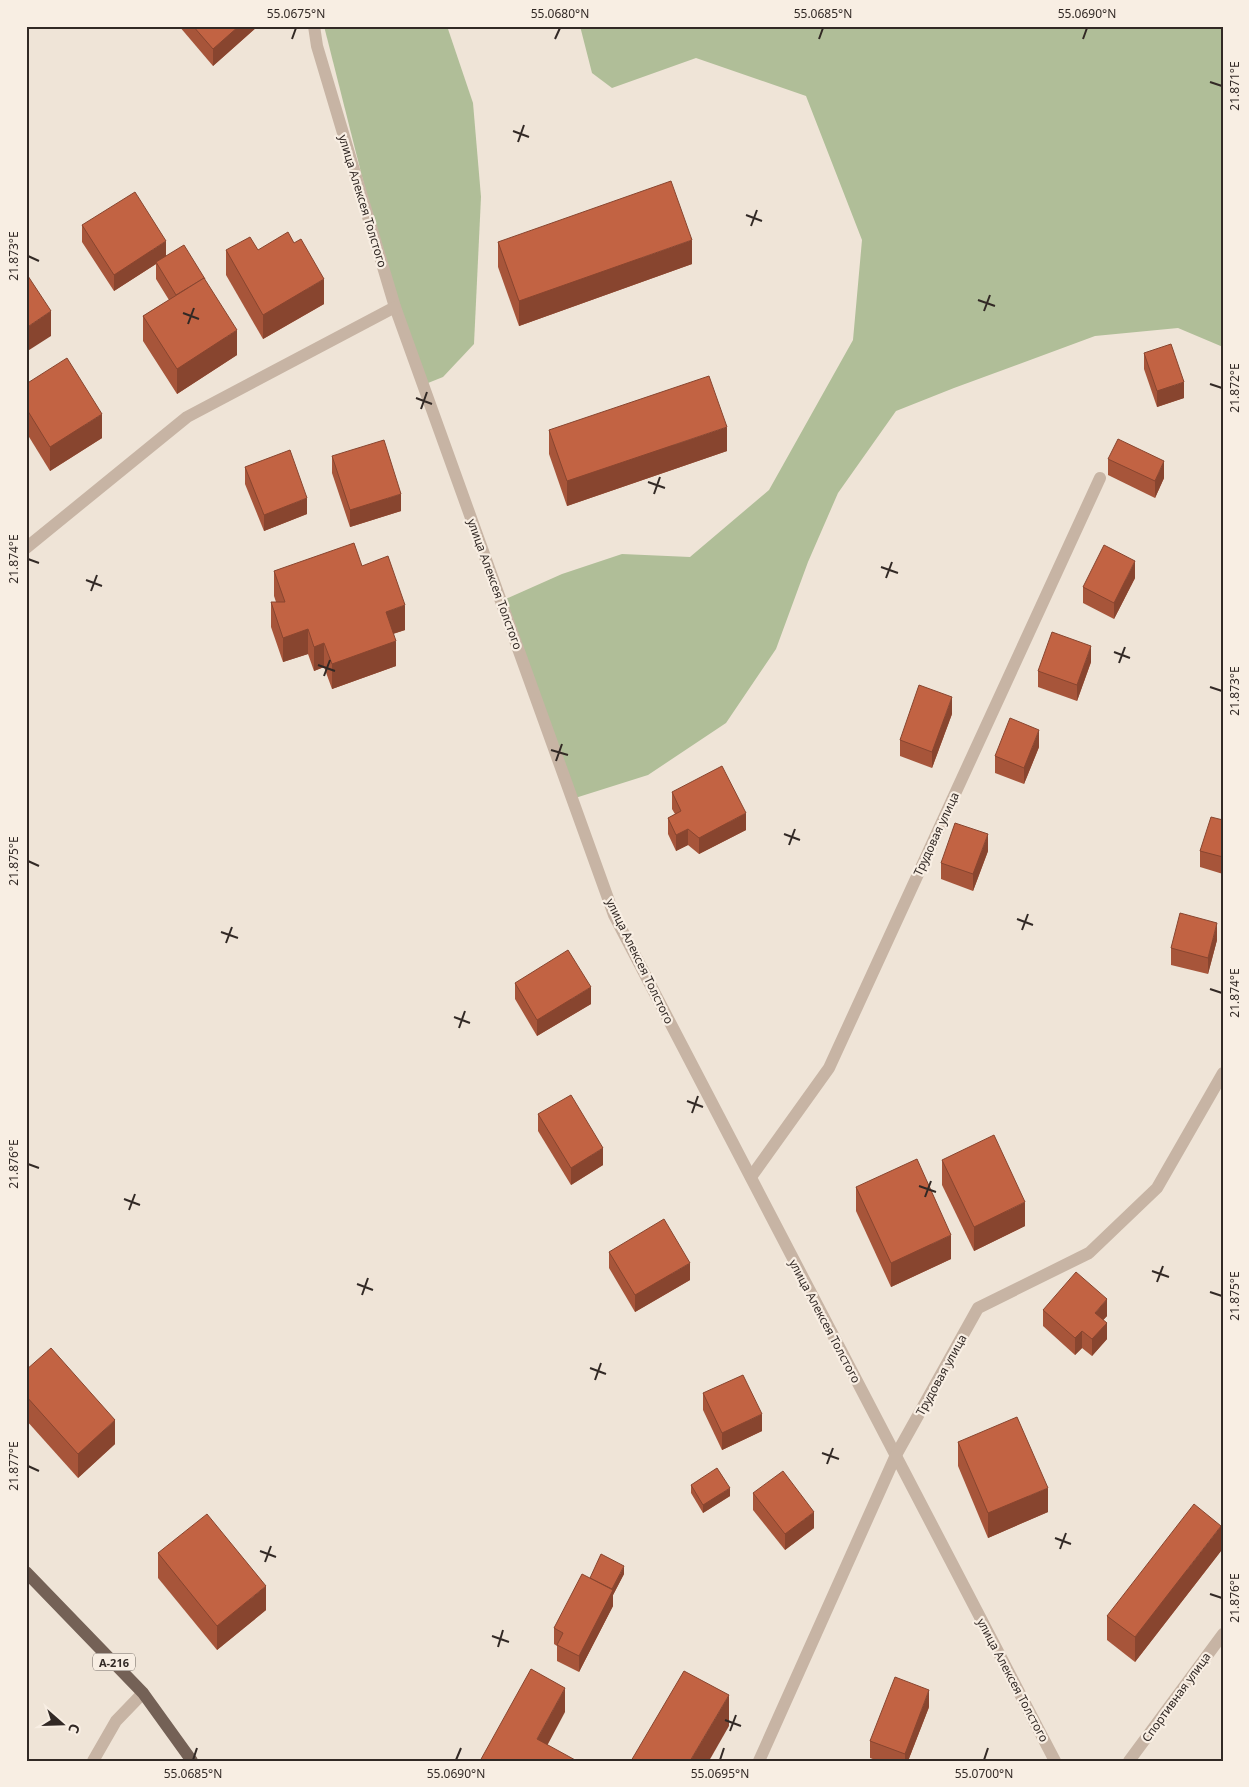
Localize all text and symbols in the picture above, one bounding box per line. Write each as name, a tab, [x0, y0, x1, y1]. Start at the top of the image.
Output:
text: 55.0675°N	[267, 5, 325, 22]
text: 55.0680°N	[531, 5, 589, 22]
text: 55.0685°N	[794, 5, 852, 22]
text: 55.0690°N	[1058, 5, 1116, 22]
text: 21.871°E	[1226, 61, 1243, 111]
street label: улица Алексея Толстого	[335, 132, 391, 270]
text: 21.873°E	[5, 231, 22, 281]
text: 21.872°E	[1226, 363, 1243, 413]
street label: улица Алексея Толстого	[463, 516, 527, 652]
text: 21.874°E	[5, 534, 22, 584]
text: 21.873°E	[1226, 666, 1243, 716]
street label: Трудовая улица	[909, 789, 963, 879]
text: 21.875°E	[5, 836, 22, 886]
street label: улица Алексея Толстого	[602, 895, 678, 1027]
text: 21.874°E	[1226, 968, 1243, 1018]
text: 21.876°E	[5, 1139, 22, 1189]
street label: улица Алексея Толстого	[785, 1256, 865, 1386]
text: 21.875°E	[1226, 1271, 1243, 1321]
street label: Трудовая улица	[912, 1331, 970, 1419]
text: 21.877°E	[5, 1441, 22, 1491]
text: 21.876°E	[1226, 1573, 1243, 1623]
street label: улица Алексея Толстого	[973, 1615, 1053, 1745]
street label: Спортивная улица	[1138, 1649, 1214, 1745]
road number: А-216	[93, 1654, 135, 1670]
north arrow	[38, 1700, 88, 1750]
text: С	[64, 1721, 85, 1736]
text: 55.0685°N	[164, 1765, 222, 1782]
text: 55.0690°N	[427, 1765, 485, 1782]
text: 55.0695°N	[691, 1765, 749, 1782]
text: 55.0700°N	[955, 1765, 1013, 1782]

